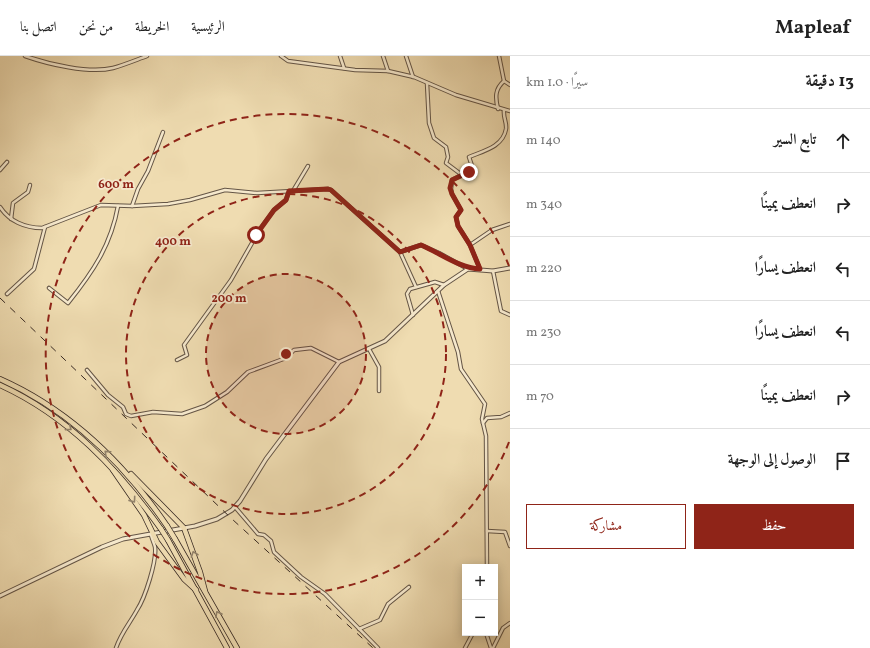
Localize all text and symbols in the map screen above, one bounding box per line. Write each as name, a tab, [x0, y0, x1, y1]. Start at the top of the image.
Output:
text: Mapleaf	[775, 15, 850, 41]
text: اتصل بنا	[20, 18, 57, 37]
text: من نحن	[79, 18, 113, 37]
text: الخريطة	[135, 18, 169, 37]
text: الرئيسية	[191, 18, 225, 37]
text: 13 دقيقة	[805, 70, 854, 93]
text: سيرًا · 1.0 km	[526, 74, 588, 92]
text: تابع السير	[774, 130, 816, 151]
icon: ahead	[832, 130, 854, 152]
text: 140 m	[526, 132, 560, 150]
route end	[460, 163, 478, 181]
text: 600 m	[98, 177, 134, 193]
text: انعطف يمينًا	[761, 194, 816, 215]
icon: right	[832, 194, 854, 216]
text: 340 m	[526, 196, 562, 214]
route start	[247, 226, 265, 244]
text: 400 m	[155, 234, 191, 250]
text: انعطف يسارًا	[755, 258, 816, 279]
icon: left	[832, 258, 854, 280]
text: 220 m	[526, 260, 562, 278]
text: 200 m	[211, 291, 247, 307]
text: انعطف يسارًا	[755, 322, 816, 343]
icon: left	[832, 322, 854, 344]
text: 230 m	[526, 324, 561, 342]
centre of rings	[279, 347, 293, 361]
text: انعطف يمينًا	[761, 386, 816, 407]
icon: right	[832, 386, 854, 408]
text: 70 m	[526, 388, 554, 406]
one-way arrow	[64, 423, 71, 430]
one-way arrow	[104, 450, 112, 457]
text: الوصول إلى الوجهة	[728, 450, 816, 471]
icon: arrive	[832, 450, 854, 472]
one-way arrow	[128, 496, 136, 503]
button: مشاركة	[526, 504, 686, 549]
button: حفظ	[694, 504, 854, 549]
one-way arrow	[190, 550, 199, 557]
map controls	[462, 564, 498, 636]
button: +	[462, 564, 498, 600]
button: −	[462, 600, 498, 636]
one-way arrow	[215, 611, 223, 618]

